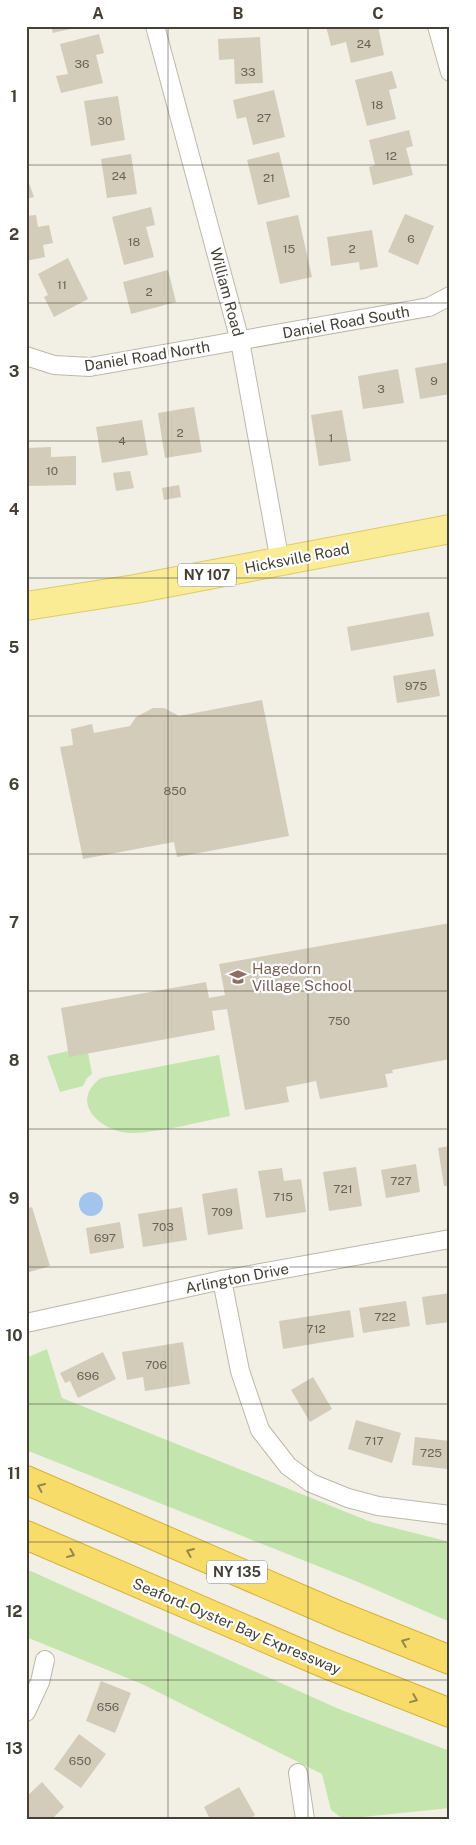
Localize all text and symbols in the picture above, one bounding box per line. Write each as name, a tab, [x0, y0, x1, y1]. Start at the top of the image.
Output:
text: A	[92, 4, 104, 23]
text: B	[233, 4, 244, 23]
text: C	[372, 4, 384, 23]
house number: 24	[357, 37, 372, 51]
house number: 36	[75, 57, 89, 71]
house number: 33	[240, 65, 256, 79]
text: 1	[11, 87, 17, 106]
house number: 18	[371, 98, 384, 112]
house number: 27	[257, 111, 271, 125]
house number: 30	[98, 114, 112, 128]
house number: 12	[385, 149, 397, 163]
house number: 24	[112, 169, 127, 183]
house number: 21	[263, 171, 275, 185]
text: 2	[9, 225, 19, 244]
house number: 6	[407, 232, 415, 246]
house number: 18	[128, 235, 141, 249]
house number: 15	[283, 242, 296, 256]
house number: 2	[348, 242, 356, 256]
street label: William Road	[207, 246, 247, 338]
house number: 11	[57, 278, 67, 292]
house number: 2	[145, 285, 153, 299]
street label: Daniel Road South	[281, 302, 411, 342]
street label: Daniel Road North	[83, 338, 211, 374]
text: 3	[9, 362, 19, 381]
house number: 9	[430, 374, 438, 388]
house number: 3	[377, 382, 385, 396]
house number: 2	[176, 426, 184, 440]
house number: 1	[329, 431, 333, 445]
house number: 4	[118, 434, 126, 448]
house number: 10	[46, 464, 58, 478]
text: 4	[9, 500, 20, 519]
street label: Hicksville Road	[243, 539, 351, 577]
road number: NY 107	[178, 564, 236, 586]
text: 5	[9, 638, 20, 657]
house number: 975	[405, 679, 427, 693]
text: 6	[9, 775, 19, 794]
house number: 850	[164, 784, 186, 798]
text: 7	[9, 913, 19, 932]
place label: Hagedorn Village School	[252, 960, 352, 994]
school or university icon: Hagedorn Village School	[228, 967, 248, 987]
house number: 750	[328, 1014, 350, 1028]
text: 8	[9, 1051, 20, 1070]
house number: 727	[390, 1174, 412, 1188]
house number: 721	[333, 1182, 353, 1196]
text: 9	[9, 1189, 19, 1208]
house number: 715	[273, 1190, 293, 1204]
house number: 709	[211, 1205, 233, 1219]
house number: 703	[152, 1220, 174, 1234]
house number: 697	[94, 1231, 116, 1245]
street label: Arlington Drive	[184, 1260, 290, 1296]
house number: 722	[374, 1310, 396, 1324]
house number: 712	[306, 1322, 326, 1336]
text: 10	[5, 1326, 23, 1345]
house number: 706	[145, 1358, 167, 1372]
house number: 696	[77, 1369, 99, 1383]
house number: 717	[364, 1434, 384, 1448]
house number: 725	[420, 1446, 442, 1460]
text: 11	[7, 1464, 21, 1483]
one-way arrow	[37, 1483, 46, 1494]
one-way arrow	[66, 1548, 75, 1559]
one-way arrow	[186, 1548, 195, 1558]
road number: NY 135	[207, 1560, 267, 1584]
street label: Seaford-Oyster Bay Expressway	[130, 1574, 344, 1678]
text: 12	[5, 1602, 23, 1621]
one-way arrow	[401, 1638, 409, 1648]
one-way arrow	[409, 1693, 418, 1703]
house number: 656	[97, 1700, 119, 1714]
text: 13	[5, 1739, 23, 1758]
house number: 650	[69, 1754, 91, 1768]

